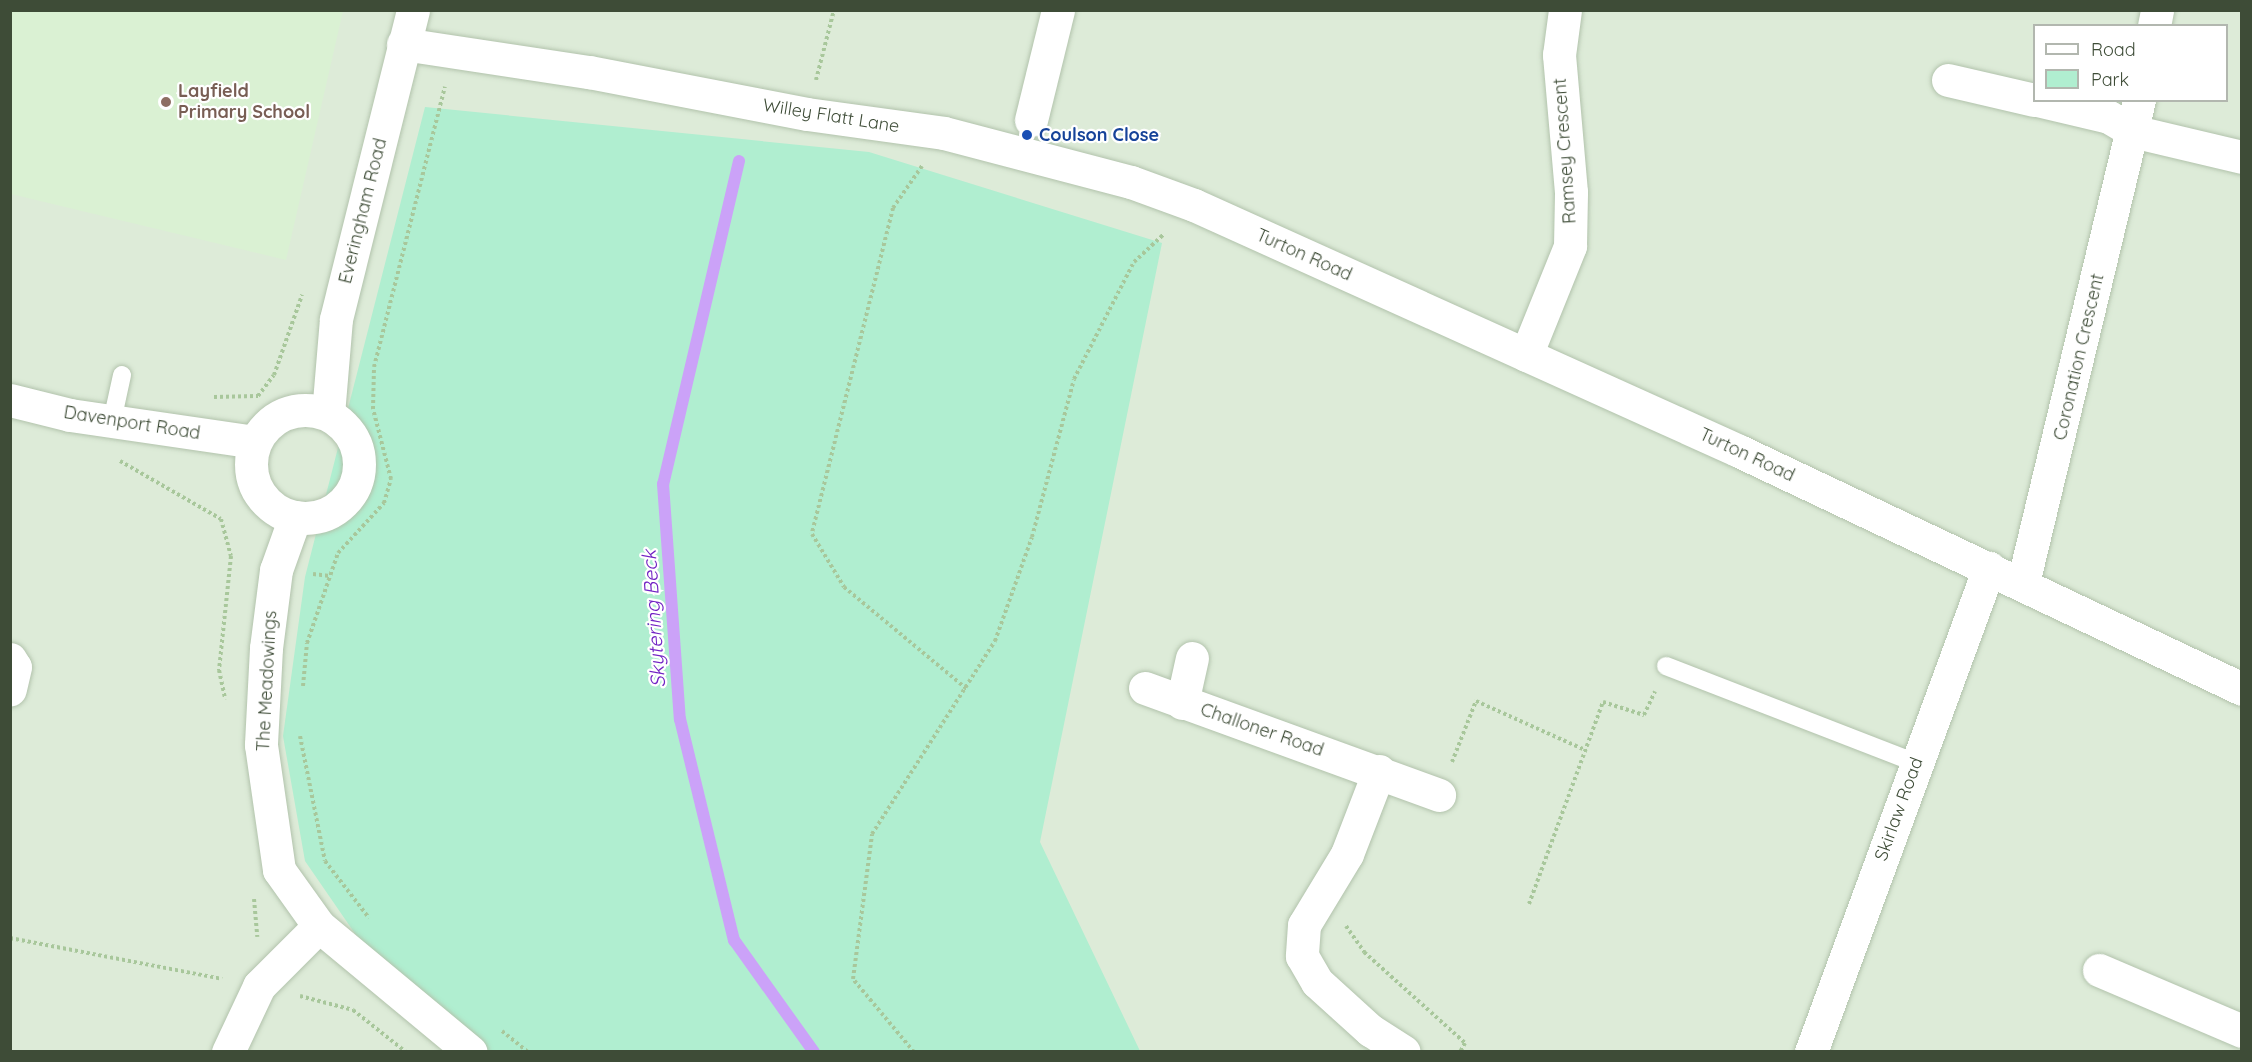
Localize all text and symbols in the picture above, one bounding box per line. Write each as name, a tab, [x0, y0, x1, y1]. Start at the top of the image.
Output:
legend	[2033, 24, 2228, 102]
text: Road	[2091, 38, 2136, 61]
text: Park	[2091, 68, 2129, 91]
street label: Ramsey Crescent	[1549, 77, 1581, 225]
place label: Layfield Primary School	[178, 81, 310, 124]
marker: Layfield Primary School	[159, 95, 173, 109]
street label: Willey Flatt Lane	[761, 95, 901, 137]
place label: Coulson Close	[1039, 124, 1159, 146]
marker: Coulson Close	[1020, 128, 1034, 142]
street label: Everingham Road	[334, 136, 392, 286]
street label: Turton Road	[1253, 224, 1355, 286]
street label: Coronation Crescent	[2049, 272, 2109, 442]
street label: Davenport Road	[62, 402, 202, 444]
street label: Turton Road	[1696, 424, 1798, 486]
water label: Skytering Beck	[636, 549, 670, 689]
street label: The Meadowings	[253, 610, 281, 752]
street label: Challoner Road	[1198, 699, 1326, 761]
street label: Skirlaw Road	[1870, 754, 1928, 864]

